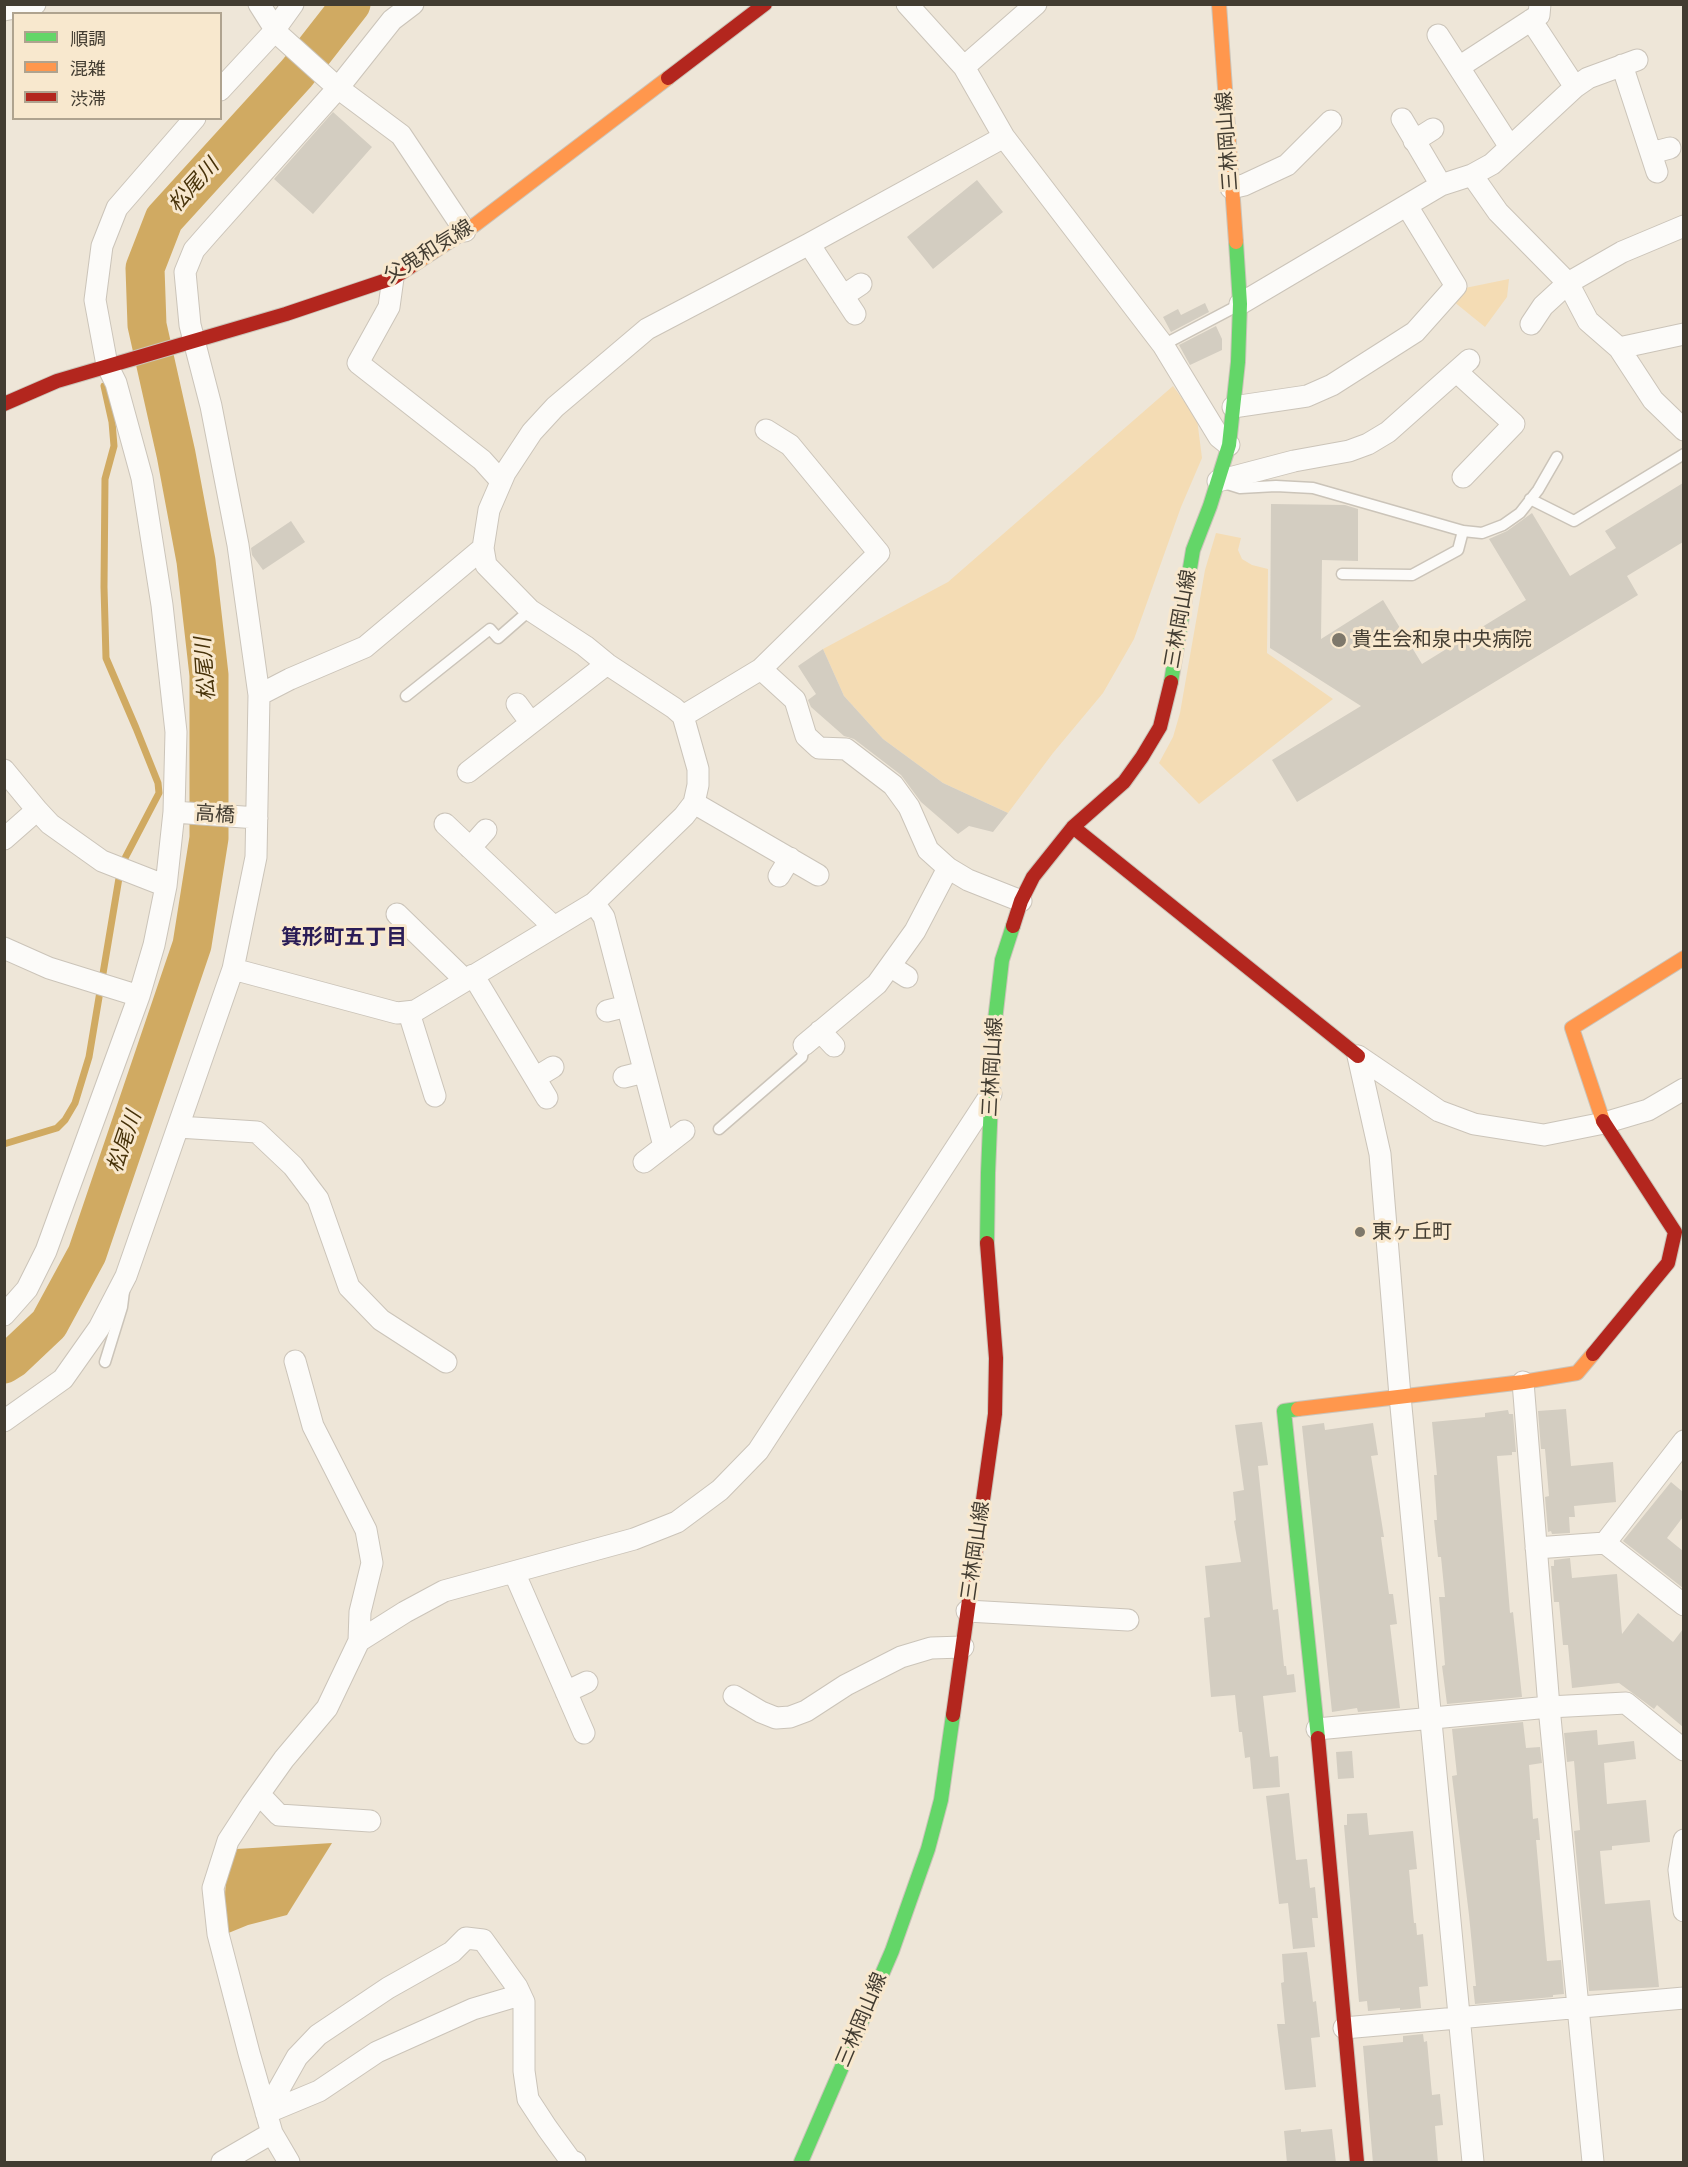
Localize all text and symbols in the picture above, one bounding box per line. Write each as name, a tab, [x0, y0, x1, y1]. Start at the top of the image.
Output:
legend	[12, 12, 222, 120]
text: 順調	[70, 28, 106, 50]
text: 混雑	[70, 58, 106, 80]
text: 渋滞	[70, 88, 106, 110]
street label: 三林岡山線	[1213, 90, 1243, 192]
water label: 松尾川	[164, 154, 224, 218]
street label: 父鬼和気線	[380, 215, 478, 289]
street label: 三林岡山線	[1160, 568, 1202, 670]
place label: 貴生会和泉中央病院	[1352, 628, 1532, 652]
marker: 貴生会和泉中央病院	[1330, 631, 1348, 649]
water label: 松尾川	[191, 637, 221, 701]
street label: 高橋	[194, 802, 236, 828]
district label: 箕形町五丁目	[281, 925, 407, 951]
street label: 三林岡山線	[978, 1016, 1008, 1118]
water label: 松尾川	[103, 1108, 147, 1176]
place label: 東ヶ丘町	[1372, 1220, 1452, 1244]
marker: 東ヶ丘町	[1353, 1225, 1367, 1239]
street label: 三林岡山線	[957, 1500, 995, 1602]
street label: 三林岡山線	[831, 1969, 893, 2071]

